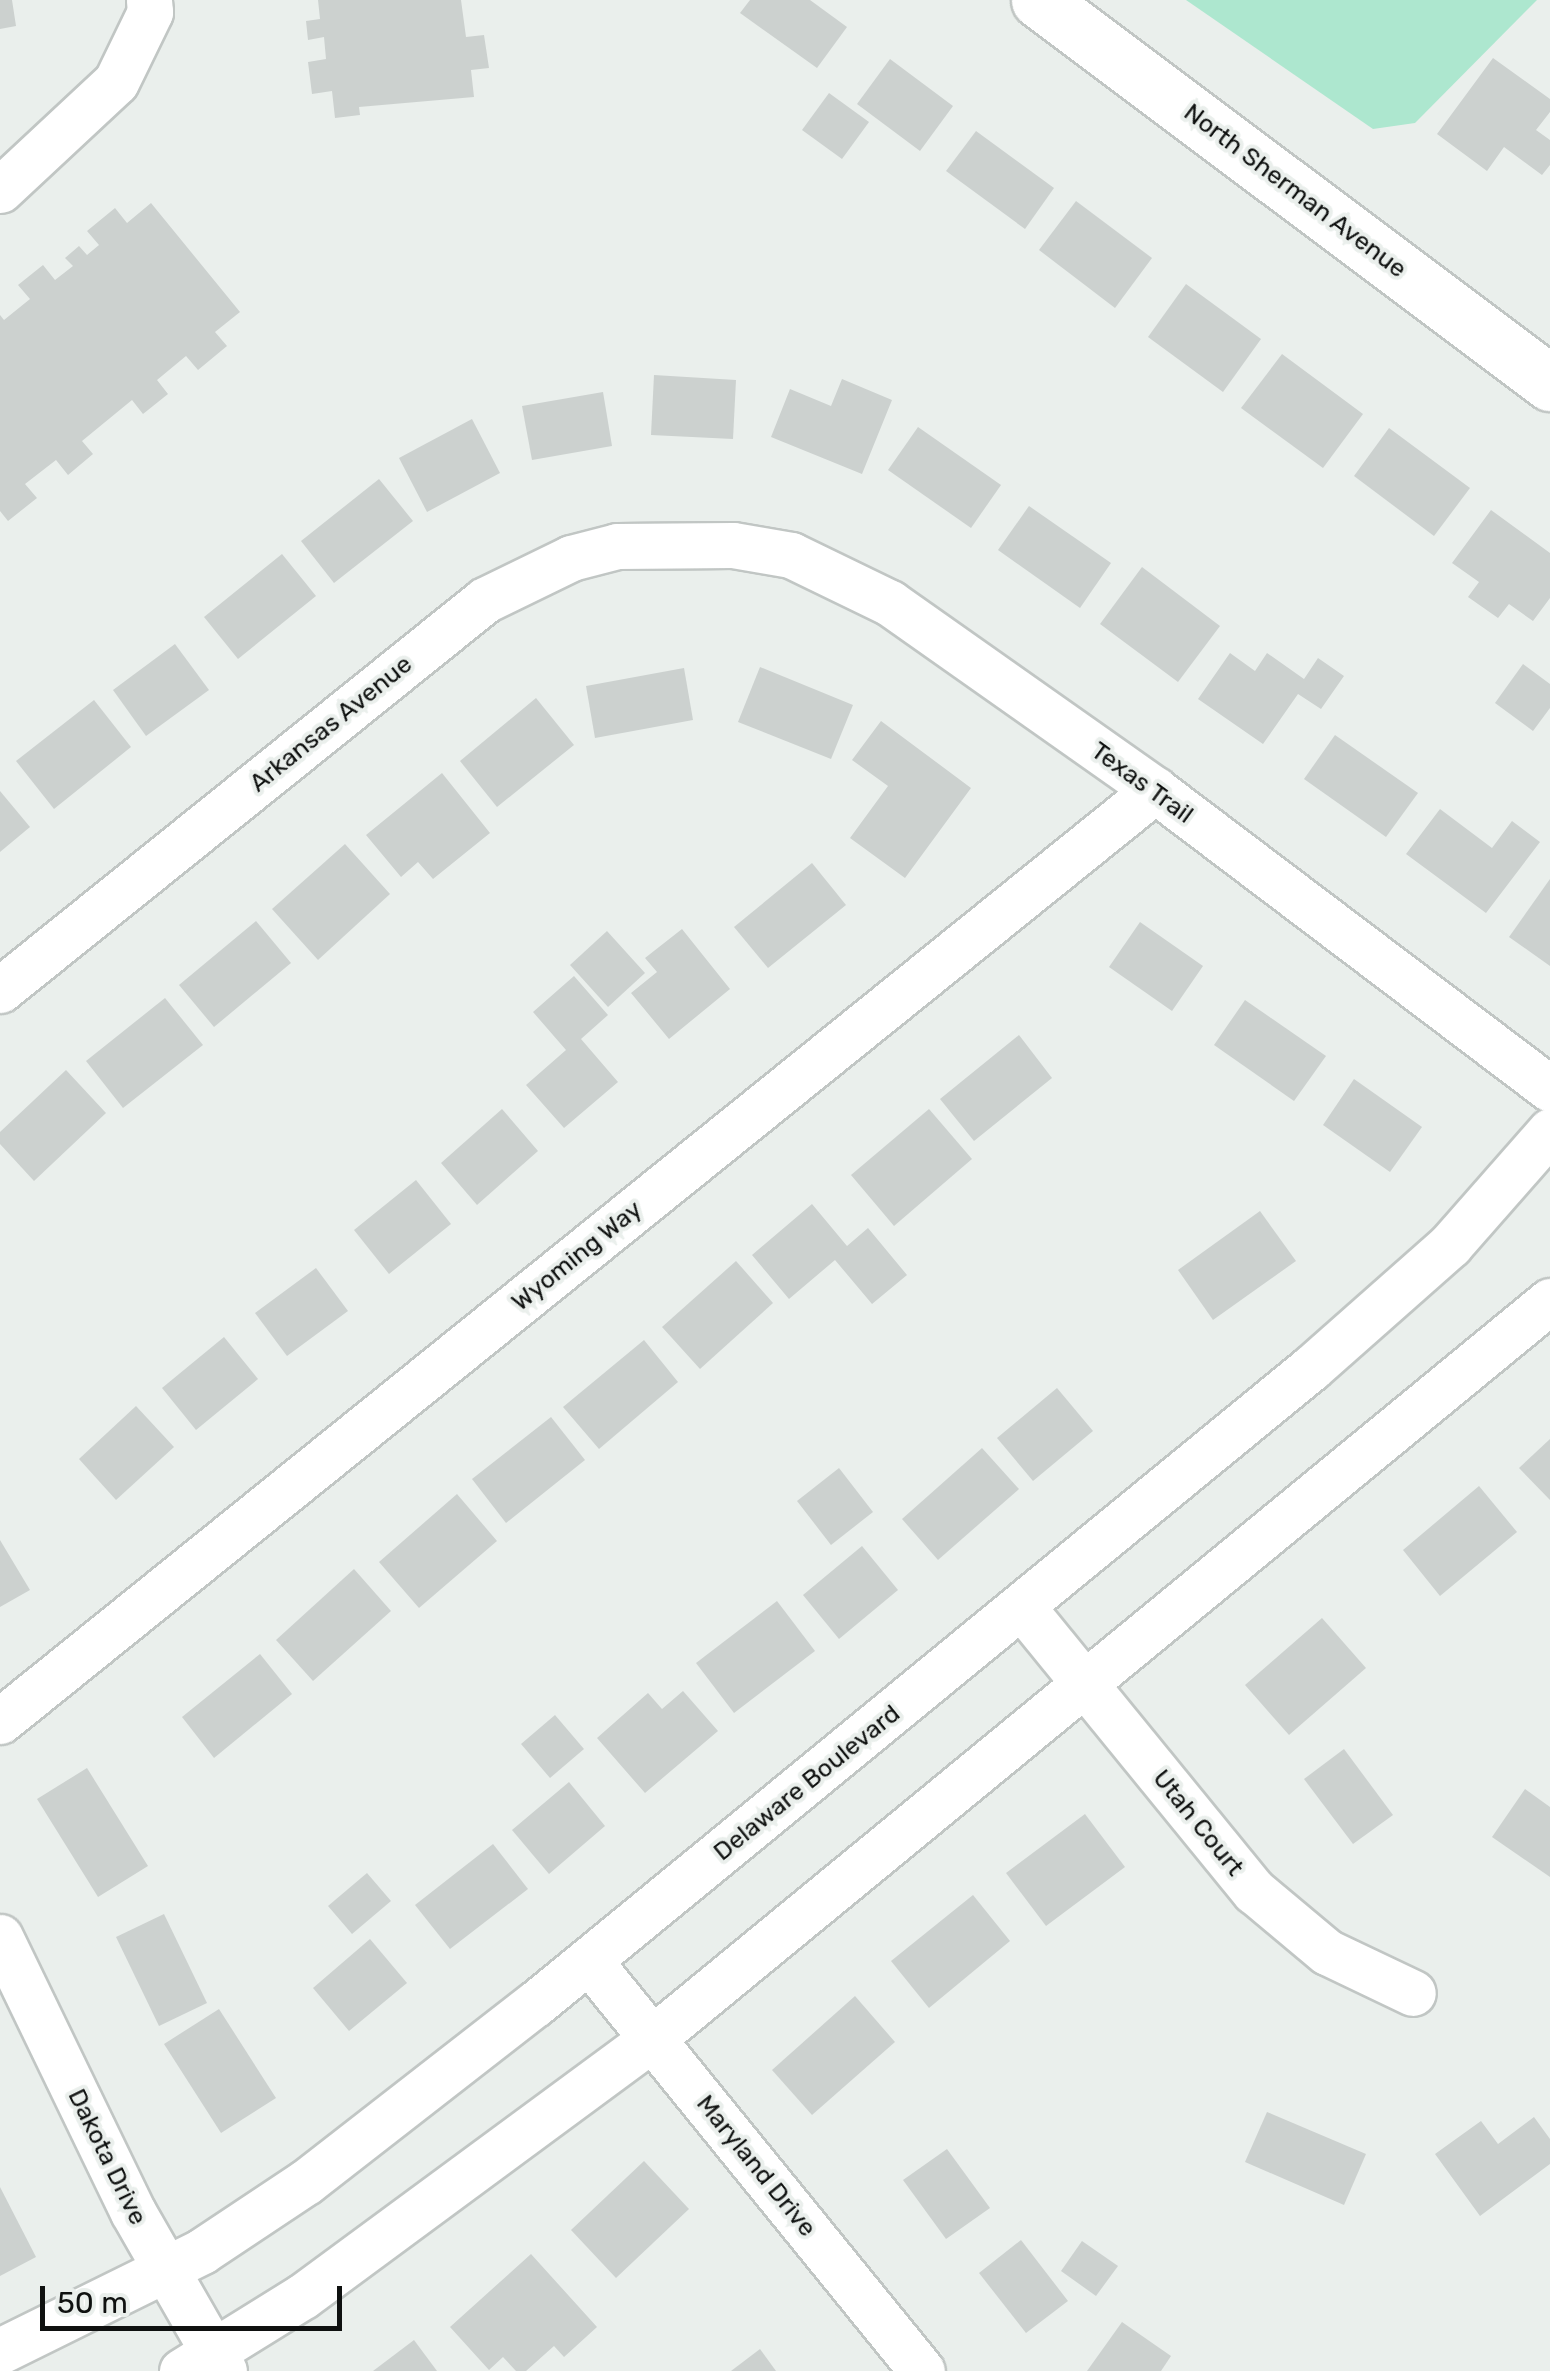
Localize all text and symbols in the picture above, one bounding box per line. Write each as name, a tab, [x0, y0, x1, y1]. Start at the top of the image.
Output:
street label: North Sherman Avenue	[1178, 97, 1412, 285]
street label: Arkansas Avenue	[244, 649, 418, 799]
street label: Texas Trail	[1085, 736, 1199, 830]
street label: Wyoming Way	[506, 1194, 648, 1318]
street label: Delaware Boulevard	[708, 1699, 906, 1867]
street label: Utah Court	[1146, 1764, 1250, 1882]
street label: Dakota Drive	[61, 2084, 153, 2230]
street label: Maryland Drive	[690, 2089, 822, 2243]
scale bar	[45, 2266, 348, 2328]
text: 50 m	[57, 2285, 128, 2321]

